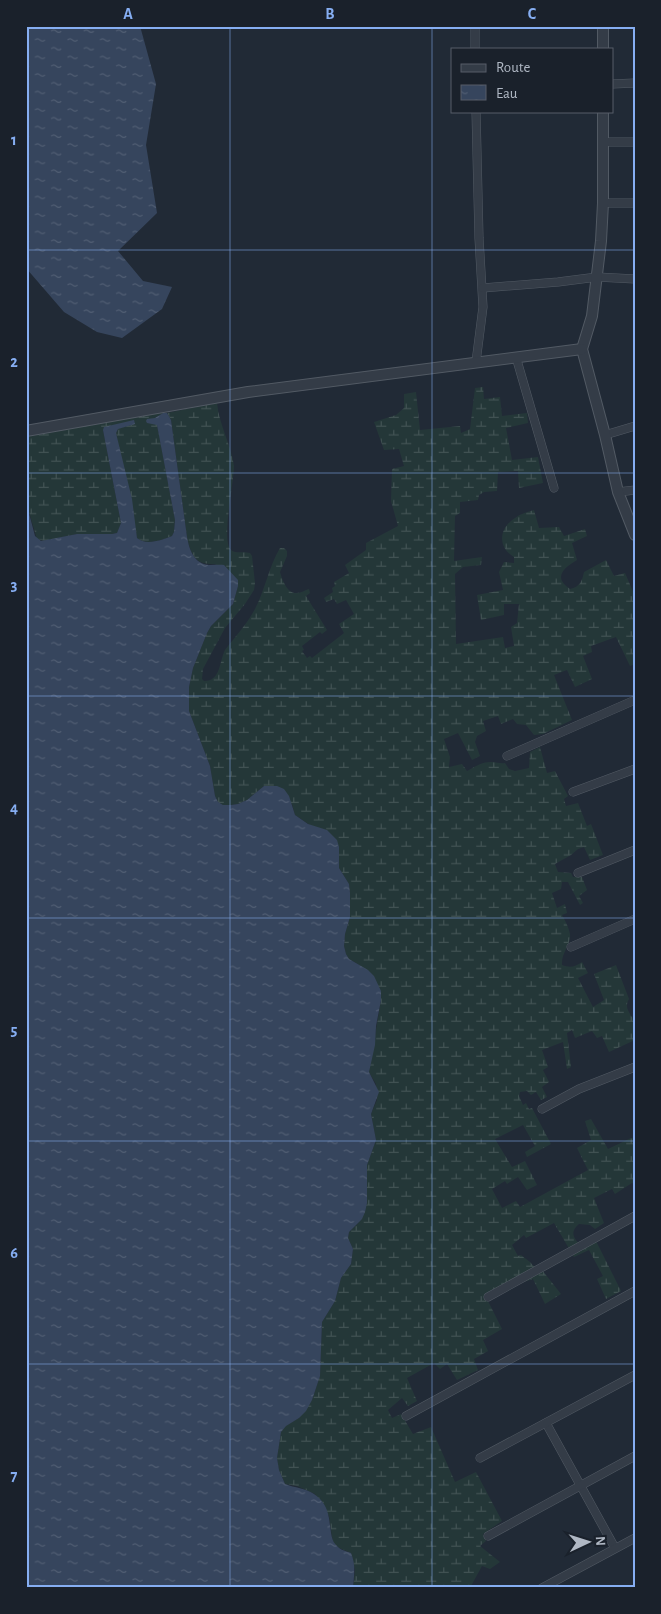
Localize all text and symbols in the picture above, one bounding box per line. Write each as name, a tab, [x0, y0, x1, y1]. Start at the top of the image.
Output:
text: A	[123, 6, 133, 22]
text: B	[325, 6, 335, 22]
text: C	[528, 6, 537, 22]
legend	[451, 48, 614, 112]
text: Route	[496, 60, 530, 75]
text: Eau	[496, 86, 518, 101]
text: 1	[11, 132, 17, 148]
text: 2	[10, 354, 18, 370]
text: 3	[11, 577, 18, 593]
text: 4	[10, 800, 18, 816]
text: 5	[11, 1022, 18, 1038]
text: 6	[10, 1245, 18, 1261]
text: 7	[11, 1468, 18, 1484]
north arrow	[564, 1516, 614, 1566]
text: N	[593, 1536, 607, 1547]

